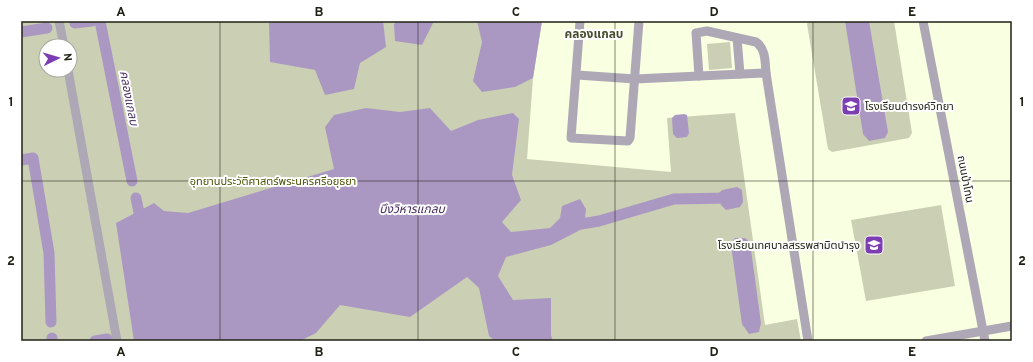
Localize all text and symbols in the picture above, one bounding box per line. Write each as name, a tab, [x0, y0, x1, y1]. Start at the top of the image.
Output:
text: A	[116, 5, 126, 21]
text: B	[315, 5, 324, 21]
text: C	[512, 5, 520, 21]
text: D	[709, 5, 719, 21]
text: E	[908, 5, 916, 21]
district label: คลองแกลบ	[565, 27, 623, 43]
north arrow	[38, 38, 78, 78]
text: N	[60, 53, 74, 62]
water label: คลองแกลบ	[115, 69, 141, 128]
text: 1	[8, 95, 14, 111]
school or university icon: โรงเรียนดำรงค์วิทยา	[840, 95, 862, 117]
text: 1	[1019, 95, 1025, 111]
place label: โรงเรียนดำรงค์วิทยา	[865, 100, 954, 114]
street label: ถนนป่าโทน	[954, 154, 976, 204]
park label: อุทยานประวัติศาสตร์พระนครศรีอยุธยา	[190, 175, 356, 189]
water label: บึงวิหารแกลบ	[379, 202, 445, 218]
school or university icon: โรงเรียนเทศบาลสรรพสามิตบำรุง	[863, 234, 885, 256]
place label: โรงเรียนเทศบาลสรรพสามิตบำรุง	[718, 239, 860, 253]
text: 2	[7, 254, 15, 270]
text: 2	[1018, 254, 1026, 270]
text: A	[116, 345, 126, 361]
text: B	[315, 345, 324, 361]
text: C	[512, 345, 520, 361]
text: D	[709, 345, 719, 361]
text: E	[908, 345, 916, 361]

